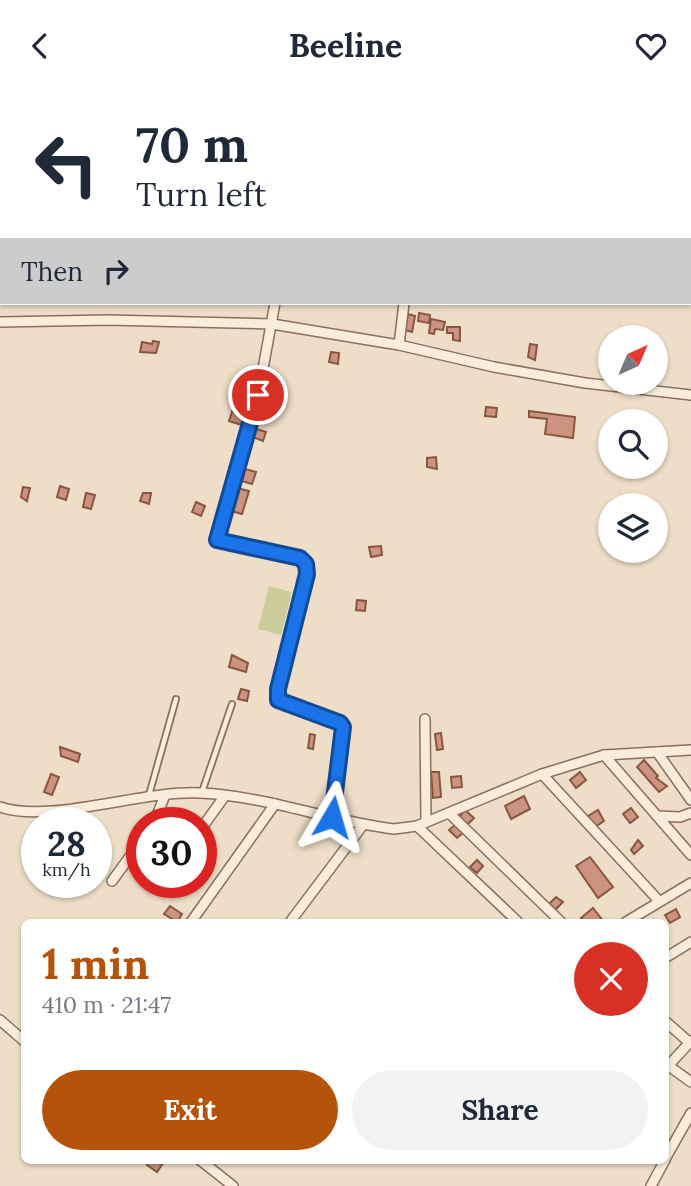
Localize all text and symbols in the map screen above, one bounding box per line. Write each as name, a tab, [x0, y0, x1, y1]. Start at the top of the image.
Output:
text: Beeline	[289, 25, 402, 66]
icon: back	[21, 27, 59, 65]
icon: heart	[632, 27, 670, 65]
text: 70 m	[136, 113, 248, 175]
icon: left	[21, 119, 112, 210]
text: Turn left	[136, 174, 266, 215]
icon: right	[97, 252, 135, 290]
text: Then	[21, 255, 83, 288]
north arrow	[598, 325, 668, 395]
map controls	[598, 325, 668, 563]
pin	[228, 365, 288, 425]
icon: arrive	[239, 376, 277, 414]
button: search	[598, 409, 668, 479]
button: layers	[598, 493, 668, 563]
position arrow	[295, 780, 369, 854]
speed limit sign: 30	[126, 807, 217, 898]
text: 28	[47, 821, 86, 866]
text: km/h	[42, 858, 91, 881]
text: 1 min	[42, 937, 149, 991]
button: close	[574, 942, 648, 1016]
text: 410 m · 21:47	[42, 990, 171, 1019]
button: Exit	[42, 1070, 338, 1150]
button: Share	[352, 1070, 648, 1150]

